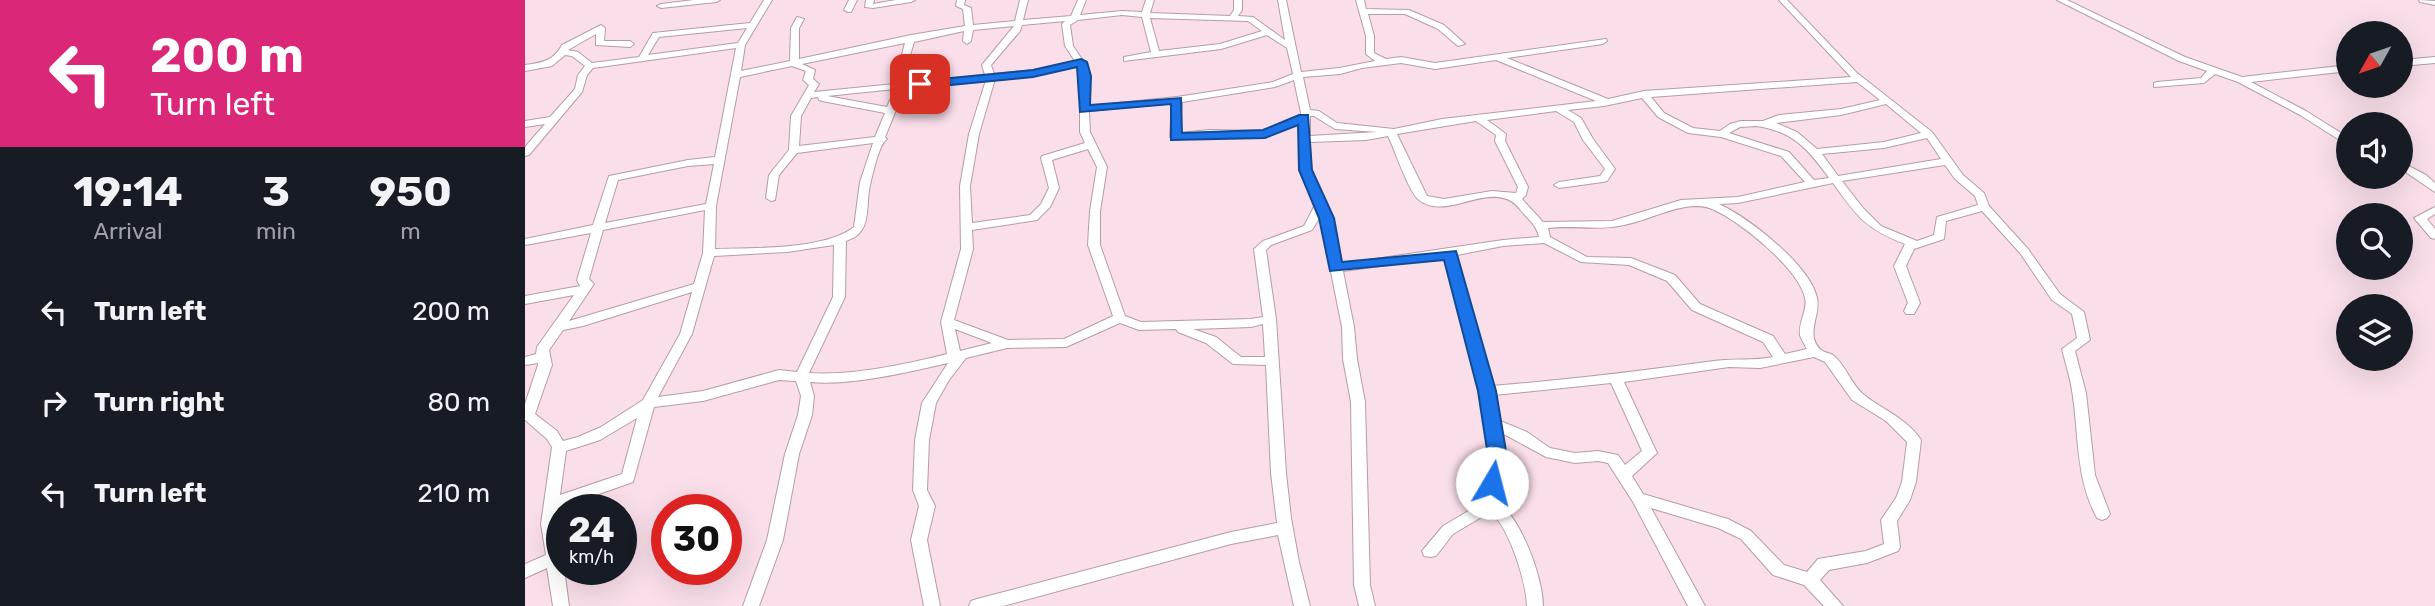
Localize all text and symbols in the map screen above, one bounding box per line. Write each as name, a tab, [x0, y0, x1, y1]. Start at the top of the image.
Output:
north arrow	[2336, 21, 2413, 98]
map controls	[2336, 21, 2413, 371]
text: 200 m	[150, 26, 304, 84]
icon: left	[35, 28, 126, 119]
pin	[890, 54, 950, 114]
icon: arrive	[901, 65, 939, 103]
text: Turn left	[150, 85, 275, 123]
button: sound	[2336, 112, 2413, 189]
text: 19:14	[73, 167, 183, 217]
text: 3	[262, 167, 290, 217]
text: 950	[369, 167, 452, 217]
button: search	[2336, 203, 2413, 280]
text: Arrival	[93, 217, 163, 245]
text: min	[256, 217, 296, 245]
text: m	[400, 217, 421, 245]
icon: left	[35, 293, 73, 331]
button: layers	[2336, 294, 2413, 371]
text: Turn left	[94, 296, 206, 327]
text: 200 m	[412, 296, 490, 327]
icon: right	[35, 384, 73, 422]
text: Turn right	[94, 387, 224, 418]
text: 80 m	[427, 387, 490, 418]
position arrow	[1455, 446, 1529, 520]
icon: left	[35, 475, 73, 513]
text: Turn left	[94, 478, 206, 509]
text: 210 m	[418, 478, 490, 509]
speed limit sign: 30	[651, 494, 742, 585]
text: 24	[568, 509, 615, 551]
text: km/h	[569, 546, 614, 568]

